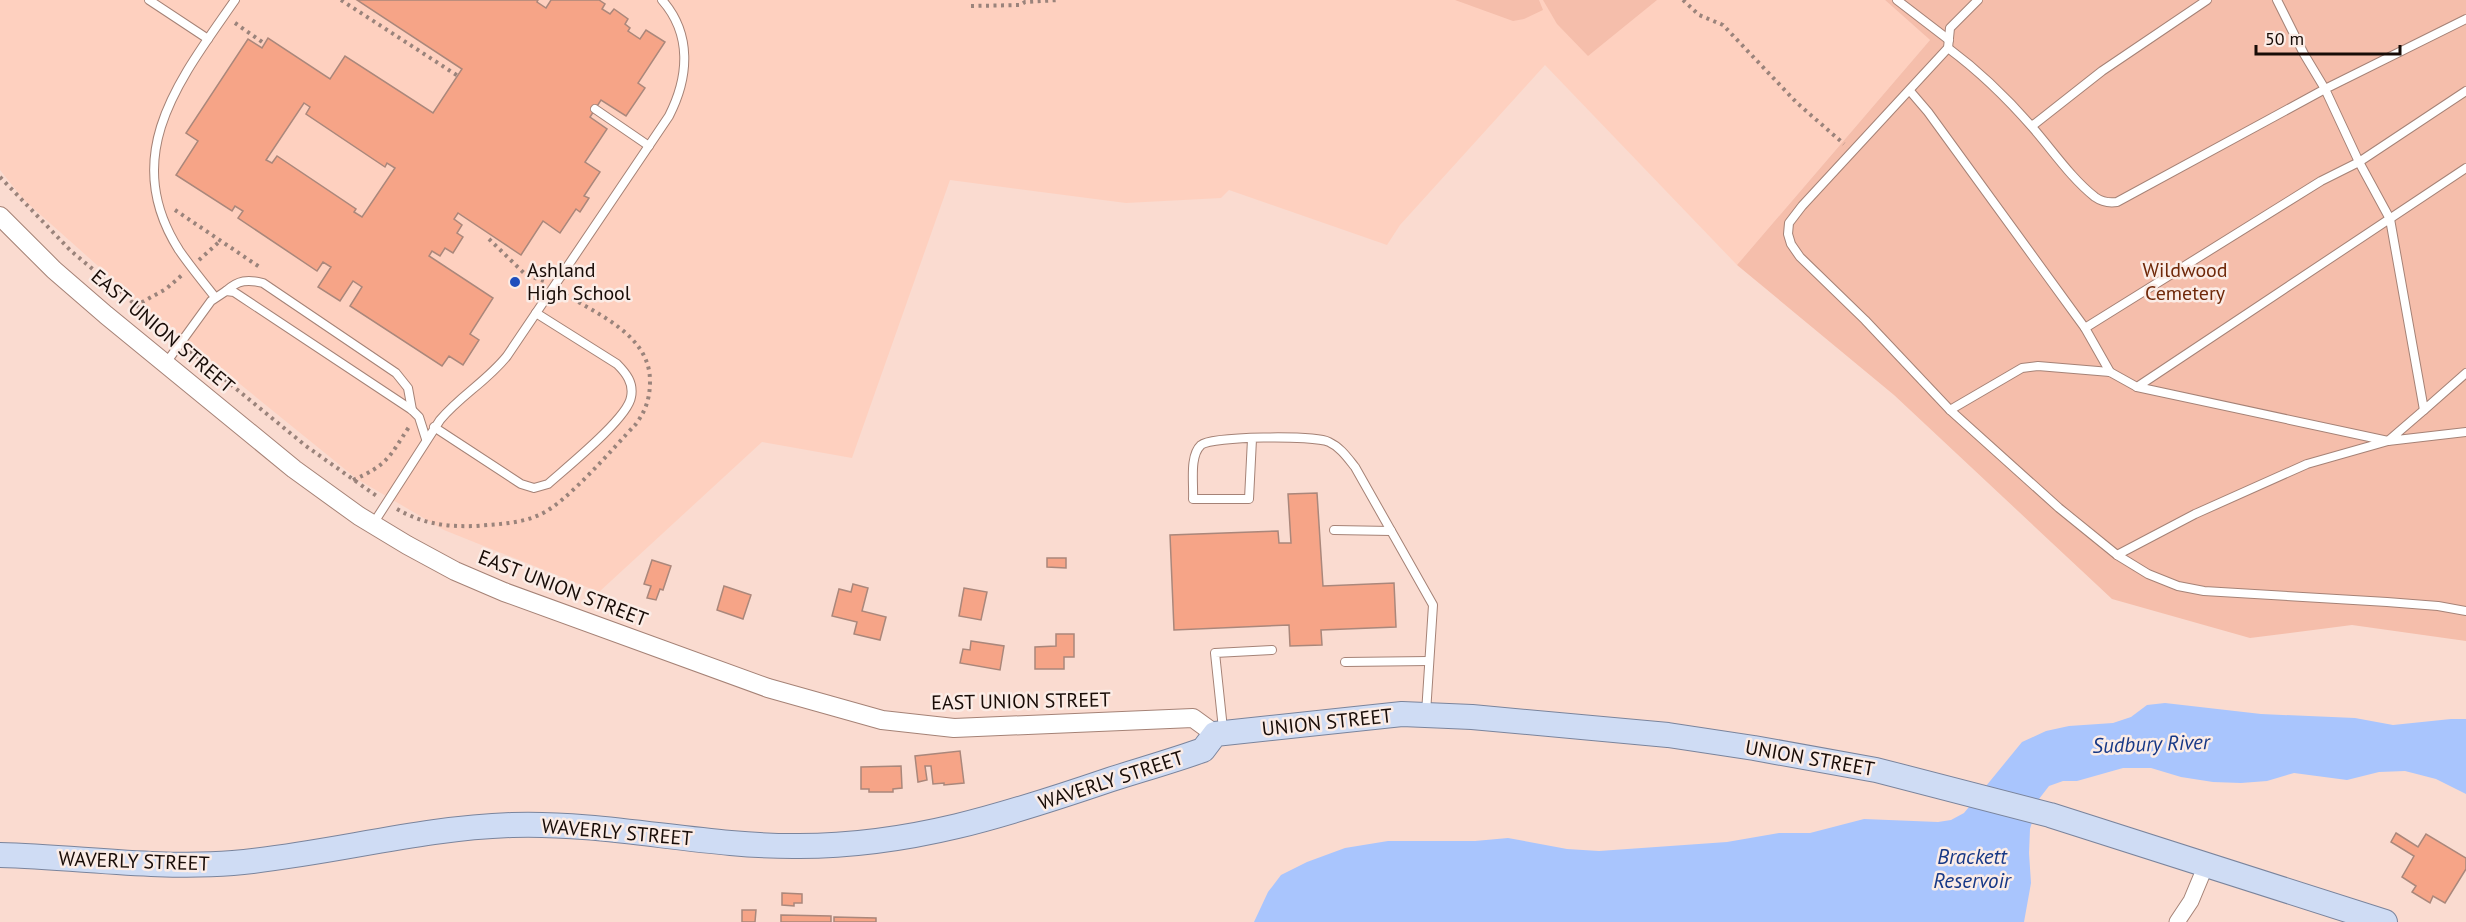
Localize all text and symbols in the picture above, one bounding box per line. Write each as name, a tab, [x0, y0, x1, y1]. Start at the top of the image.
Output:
scale bar	[2256, 18, 2400, 56]
text: 50 m	[2265, 27, 2304, 50]
place label: Ashland High School	[527, 257, 631, 306]
park label: Wildwood Cemetery	[2142, 257, 2228, 306]
street label: EAST UNION STREET	[86, 263, 240, 399]
marker: Ashland High School	[508, 275, 522, 289]
street label: EAST UNION STREET	[474, 544, 652, 632]
street label: EAST UNION STREET	[931, 686, 1111, 716]
street label: UNION STREET	[1261, 702, 1393, 742]
water label: Sudbury River	[2092, 728, 2212, 759]
street label: UNION STREET	[1743, 734, 1877, 782]
street label: WAVERLY STREET	[1035, 744, 1187, 816]
street label: WAVERLY STREET	[541, 812, 693, 852]
water label: Brackett Reservoir	[1933, 843, 2013, 894]
street label: WAVERLY STREET	[58, 845, 210, 877]

